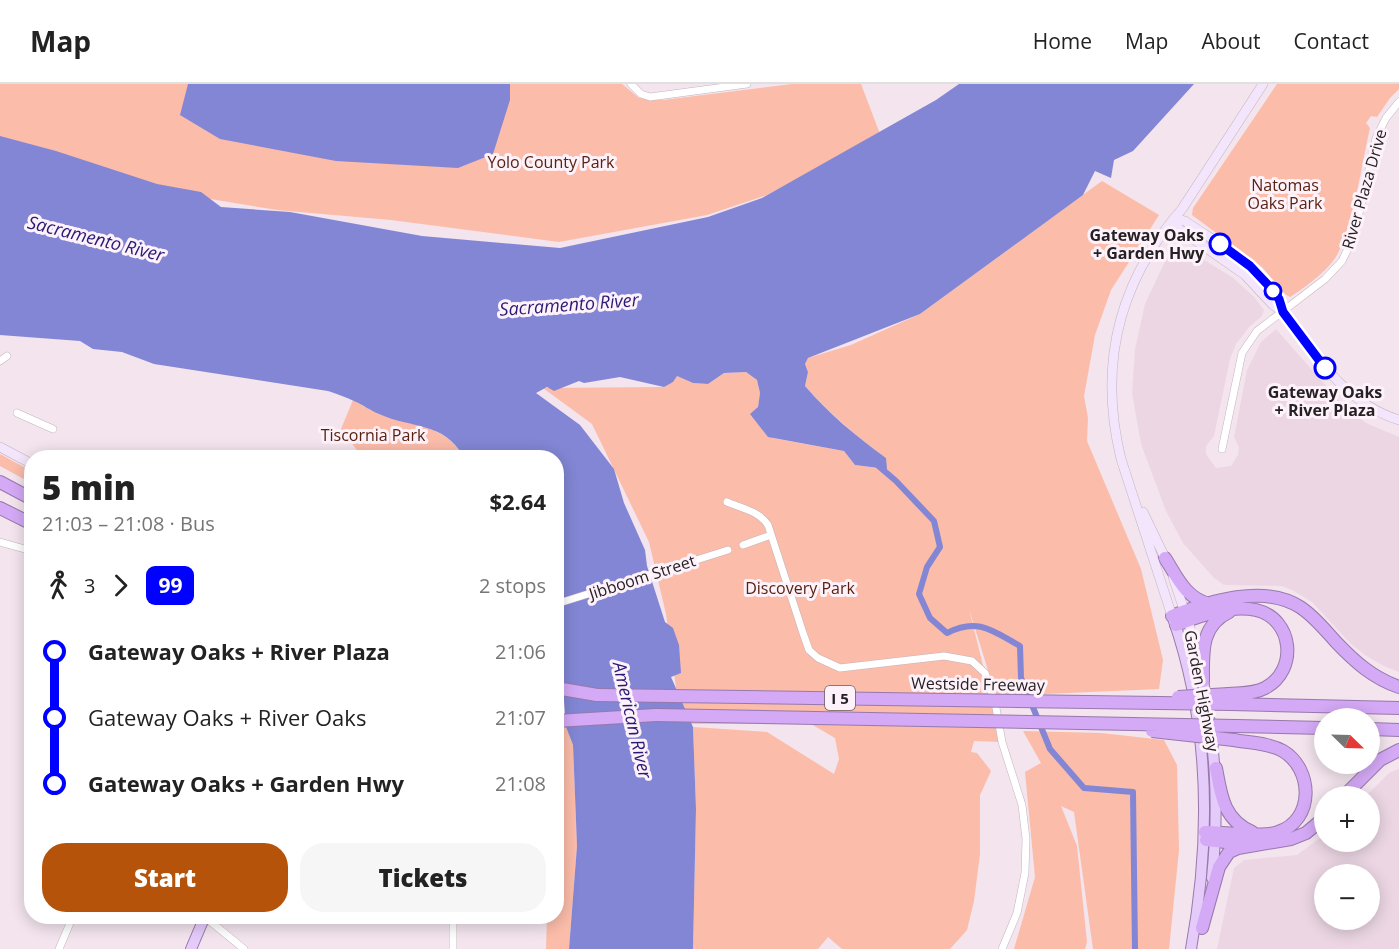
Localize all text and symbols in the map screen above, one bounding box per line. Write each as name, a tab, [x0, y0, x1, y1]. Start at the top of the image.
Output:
text: Map	[30, 22, 91, 60]
text: Home	[1033, 27, 1092, 55]
text: Map	[1125, 27, 1168, 55]
text: About	[1201, 27, 1261, 55]
text: Contact	[1294, 27, 1369, 55]
street label: River Plaza Drive	[1336, 126, 1392, 252]
park label: Yolo County Park	[487, 151, 615, 173]
park label: Natomas Oaks Park	[1248, 174, 1323, 214]
water label: Sacramento River	[25, 209, 168, 267]
place label: Gateway Oaks + Garden Hwy	[1089, 224, 1205, 264]
marker: Gateway Oaks + Garden Hwy	[1209, 233, 1231, 255]
unlabelled marker	[1264, 282, 1282, 300]
water label: Sacramento River	[498, 287, 640, 321]
marker: Gateway Oaks + River Plaza	[1314, 357, 1336, 379]
place label: Gateway Oaks + River Plaza	[1268, 381, 1382, 421]
park label: Tiscornia Park	[321, 424, 426, 446]
text: 5 min	[42, 465, 136, 510]
text: $2.64	[489, 486, 546, 516]
text: 21:03 – 21:08 · Bus	[42, 510, 215, 537]
street label: Jibboom Street	[584, 549, 698, 605]
icon: walk	[42, 569, 75, 602]
icon: forward	[104, 569, 137, 602]
text: 99	[158, 571, 182, 599]
text: 3	[84, 572, 95, 599]
text: 2 stops	[479, 572, 546, 599]
park label: Discovery Park	[745, 577, 855, 599]
street label: Garden Highway	[1179, 628, 1225, 755]
text: Gateway Oaks + River Plaza	[88, 636, 390, 666]
text: 21:06	[495, 638, 546, 665]
water label: American River	[607, 657, 658, 782]
street label: Westside Freeway	[911, 672, 1046, 696]
road number: I 5	[825, 686, 855, 710]
text: Gateway Oaks + River Oaks	[88, 702, 366, 732]
text: 21:07	[495, 704, 546, 731]
north arrow	[1314, 708, 1380, 774]
map controls	[1314, 708, 1380, 930]
text: Gateway Oaks + Garden Hwy	[88, 768, 404, 798]
text: 21:08	[495, 770, 546, 797]
button: +	[1314, 786, 1380, 852]
button: Start	[42, 843, 288, 912]
button: Tickets	[300, 843, 546, 912]
button: −	[1314, 864, 1380, 930]

